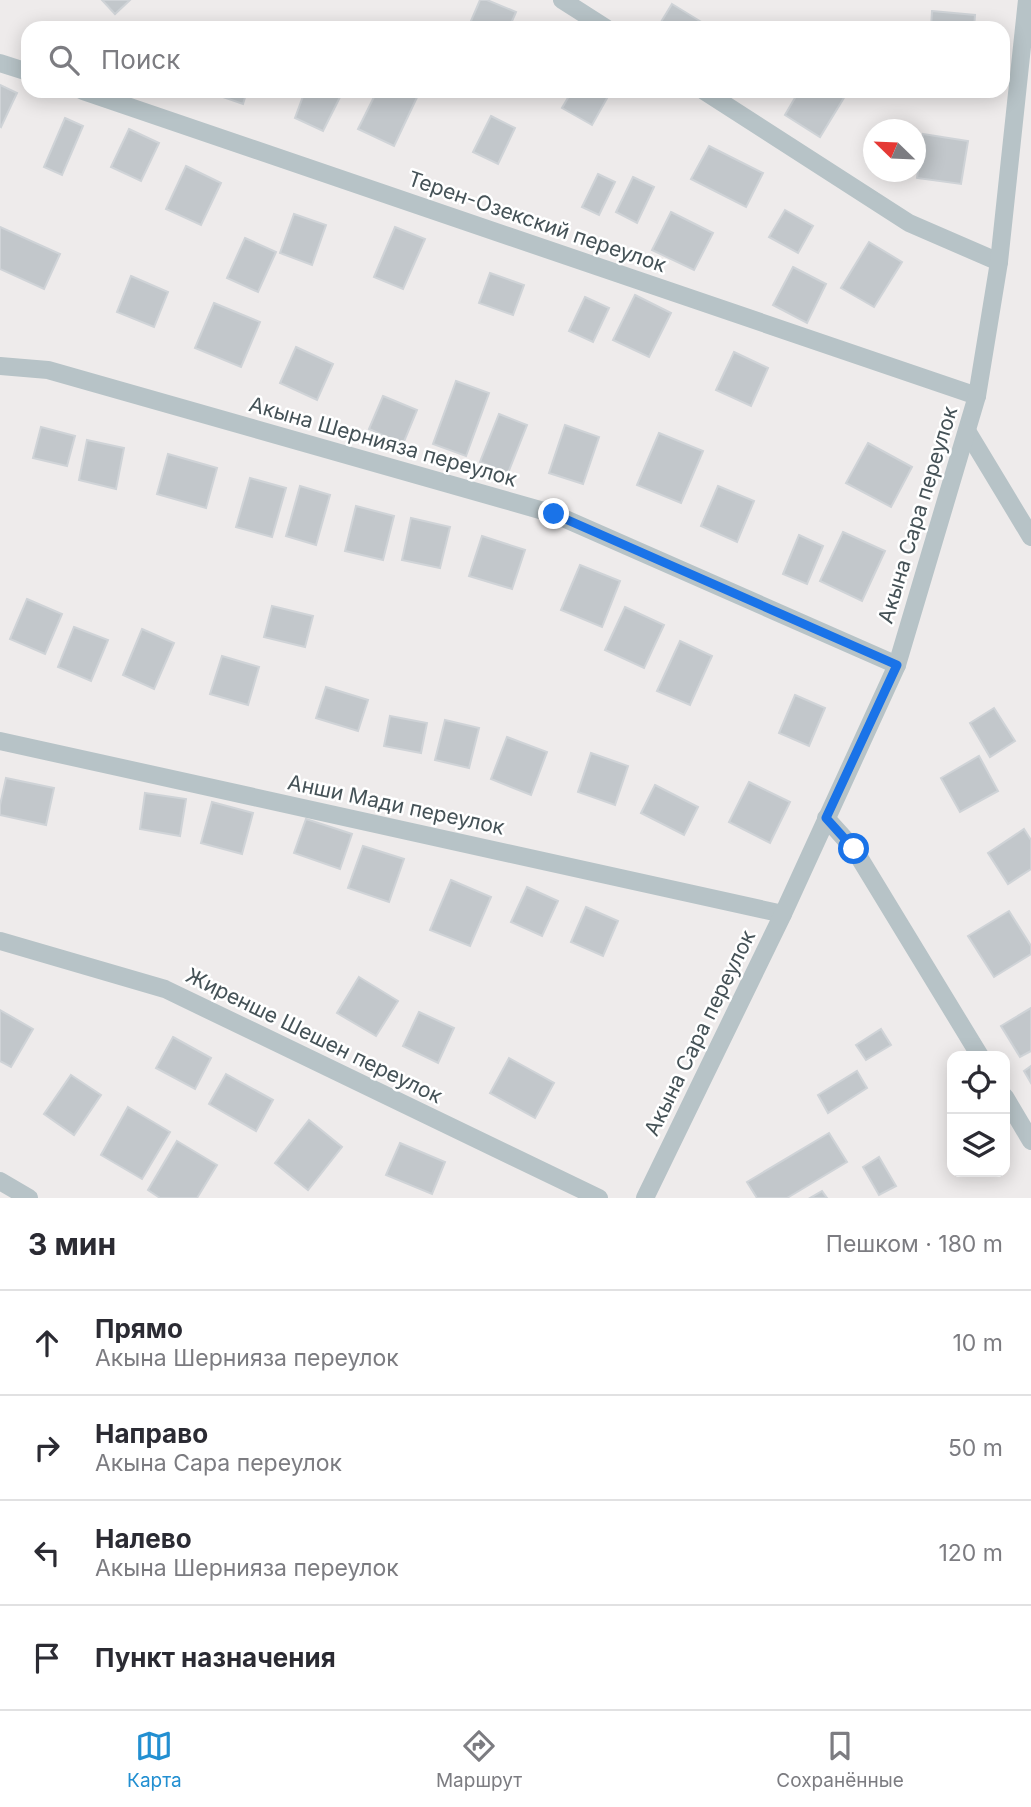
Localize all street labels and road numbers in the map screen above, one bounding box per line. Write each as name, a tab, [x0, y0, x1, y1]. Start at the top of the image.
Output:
street label: Терен-Озекский переулок	[405, 166, 670, 278]
street label: Акына Шернияза переулок	[246, 391, 520, 492]
street label: Акына Сара переулок	[873, 403, 963, 626]
street label: Анши Мади переулок	[285, 769, 507, 840]
street label: Акына Сара переулок	[639, 925, 760, 1140]
street label: Жиренше Шешен переулок	[182, 963, 447, 1109]

